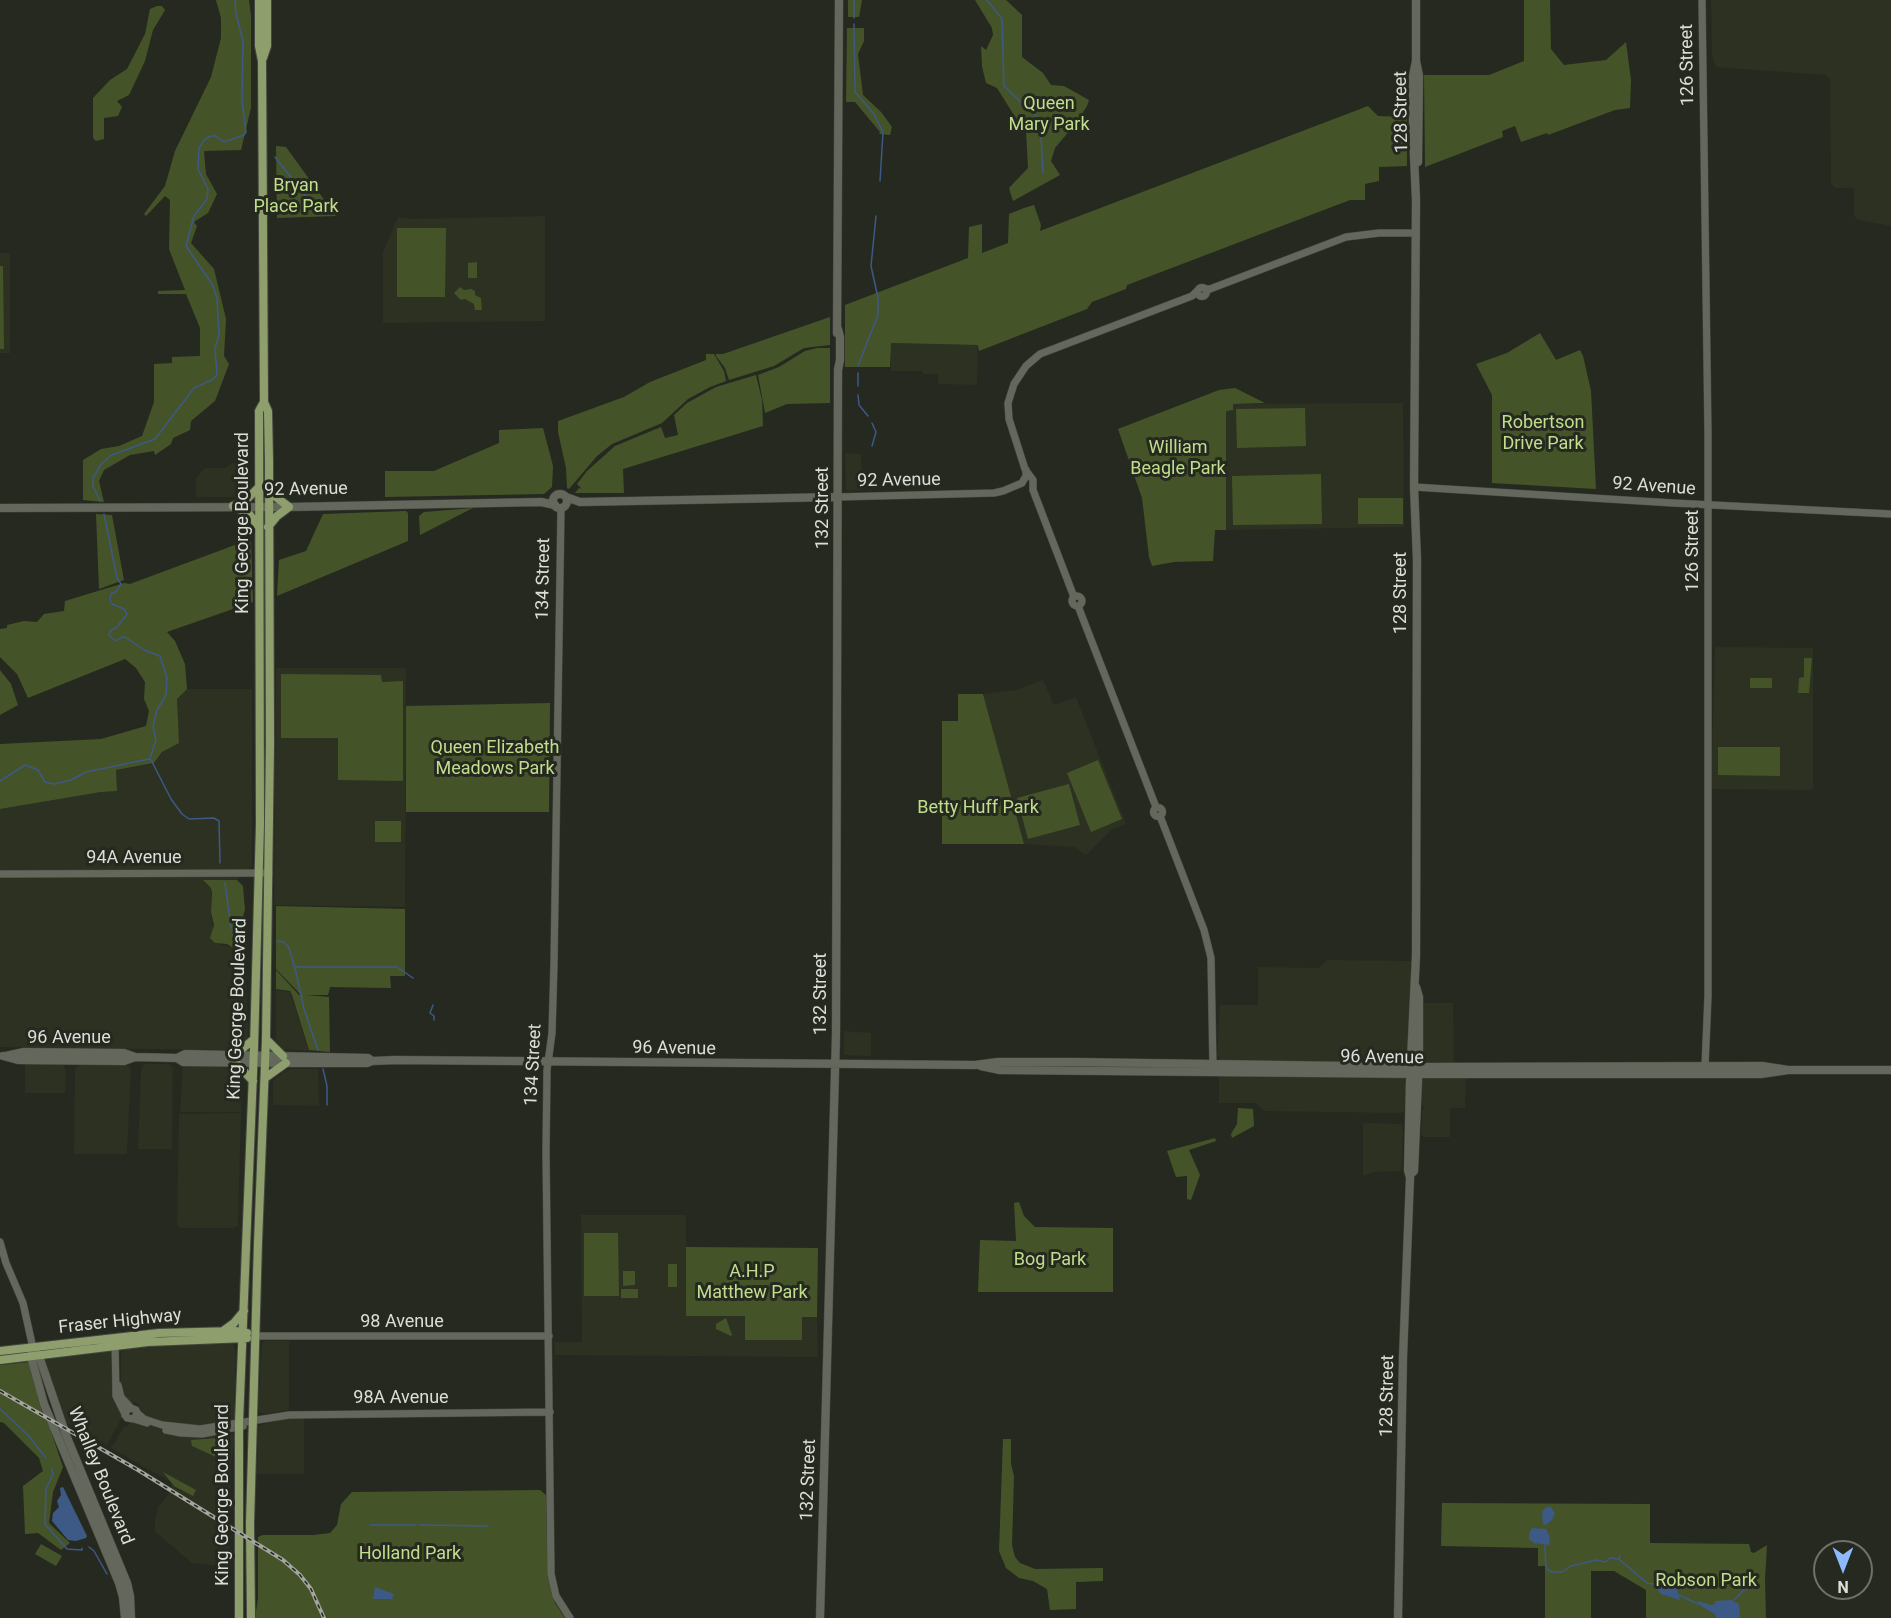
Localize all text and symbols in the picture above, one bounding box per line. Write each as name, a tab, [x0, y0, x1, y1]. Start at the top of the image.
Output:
street label: 126 Street	[1676, 24, 1700, 106]
street label: 128 Street	[1390, 71, 1414, 153]
park label: Queen Mary Park	[1008, 93, 1090, 136]
park label: Bryan Place Park	[253, 175, 339, 218]
park label: Robertson Drive Park	[1502, 412, 1584, 454]
street label: King George Boulevard	[232, 432, 254, 614]
park label: William Beagle Park	[1130, 437, 1226, 480]
street label: 132 Street	[812, 467, 834, 549]
street label: 92 Avenue	[857, 469, 941, 493]
street label: 92 Avenue	[1612, 473, 1696, 501]
street label: 92 Avenue	[264, 478, 348, 502]
street label: 126 Street	[1682, 510, 1704, 592]
street label: 134 Street	[532, 538, 556, 620]
street label: 128 Street	[1390, 552, 1412, 634]
park label: Queen Elizabeth Meadows Park	[431, 737, 559, 780]
park label: Betty Huff Park	[917, 797, 1039, 819]
street label: 94A Avenue	[86, 847, 182, 869]
street label: King George Boulevard	[224, 918, 252, 1100]
street label: 132 Street	[810, 953, 832, 1035]
street label: 134 Street	[521, 1023, 547, 1107]
street label: 96 Avenue	[27, 1027, 111, 1049]
street label: 96 Avenue	[632, 1037, 716, 1061]
street label: 96 Avenue	[1340, 1046, 1424, 1070]
park label: Bog Park	[1014, 1249, 1086, 1271]
park label: A.H.P Matthew Park	[696, 1261, 808, 1304]
street label: Fraser Highway	[57, 1305, 183, 1339]
street label: 98 Avenue	[360, 1311, 444, 1333]
street label: 128 Street	[1376, 1355, 1400, 1437]
street label: 98A Avenue	[353, 1387, 449, 1409]
street label: Whalley Boulevard	[63, 1404, 137, 1548]
street label: King George Boulevard	[212, 1404, 234, 1586]
street label: 132 Street	[797, 1438, 821, 1522]
north arrow	[1813, 1540, 1873, 1600]
park label: Holland Park	[359, 1543, 461, 1565]
park label: Robson Park	[1655, 1570, 1757, 1592]
text: N	[1837, 1577, 1849, 1596]

